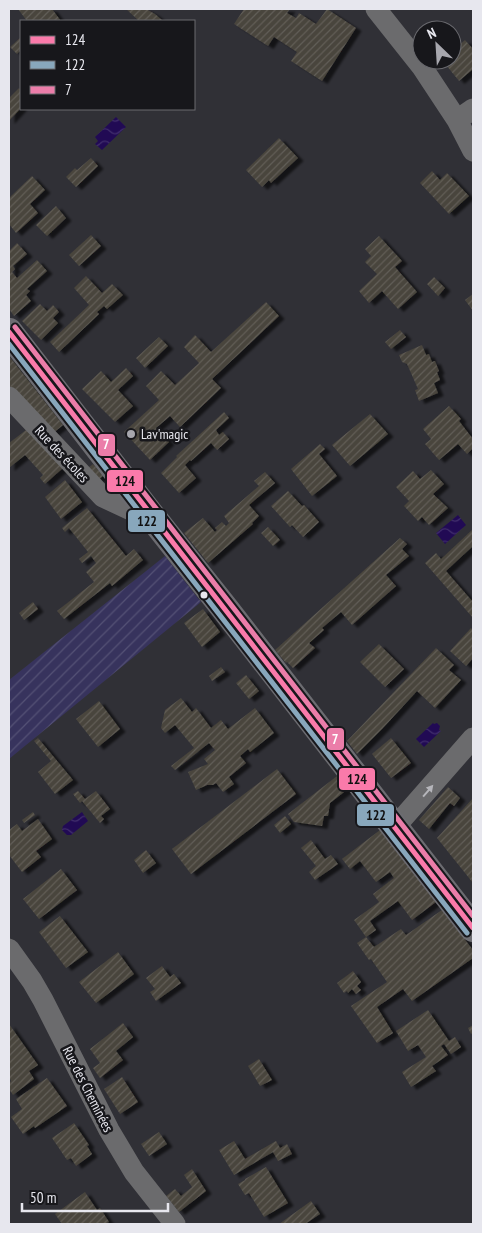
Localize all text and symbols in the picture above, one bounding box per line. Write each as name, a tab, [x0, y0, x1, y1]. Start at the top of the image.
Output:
legend	[20, 20, 195, 110]
north arrow	[412, 20, 462, 70]
text: N	[424, 23, 439, 43]
text: 124	[65, 30, 86, 49]
text: 122	[65, 55, 85, 74]
text: 7	[65, 80, 72, 99]
street label: Rue des écoles	[31, 422, 93, 486]
place label: Lav'magic	[141, 425, 188, 443]
marker: Lav'magic	[125, 428, 137, 440]
line badge: 7	[97, 433, 116, 457]
text: 7	[103, 435, 110, 453]
line badge: 124	[106, 469, 144, 493]
text: 124	[115, 472, 135, 490]
line badge: 122	[127, 509, 166, 533]
text: 122	[137, 512, 157, 530]
unlabelled marker	[199, 590, 209, 600]
line badge: 7	[326, 727, 345, 751]
text: 7	[332, 730, 339, 748]
line badge: 124	[338, 767, 376, 791]
text: 124	[347, 770, 367, 788]
one-way arrow	[422, 784, 433, 797]
line badge: 122	[356, 803, 395, 827]
text: 122	[366, 806, 386, 824]
street label: Rue des Cheminées	[59, 1043, 117, 1135]
scale bar	[22, 1180, 169, 1212]
text: 50 m	[30, 1188, 56, 1207]

